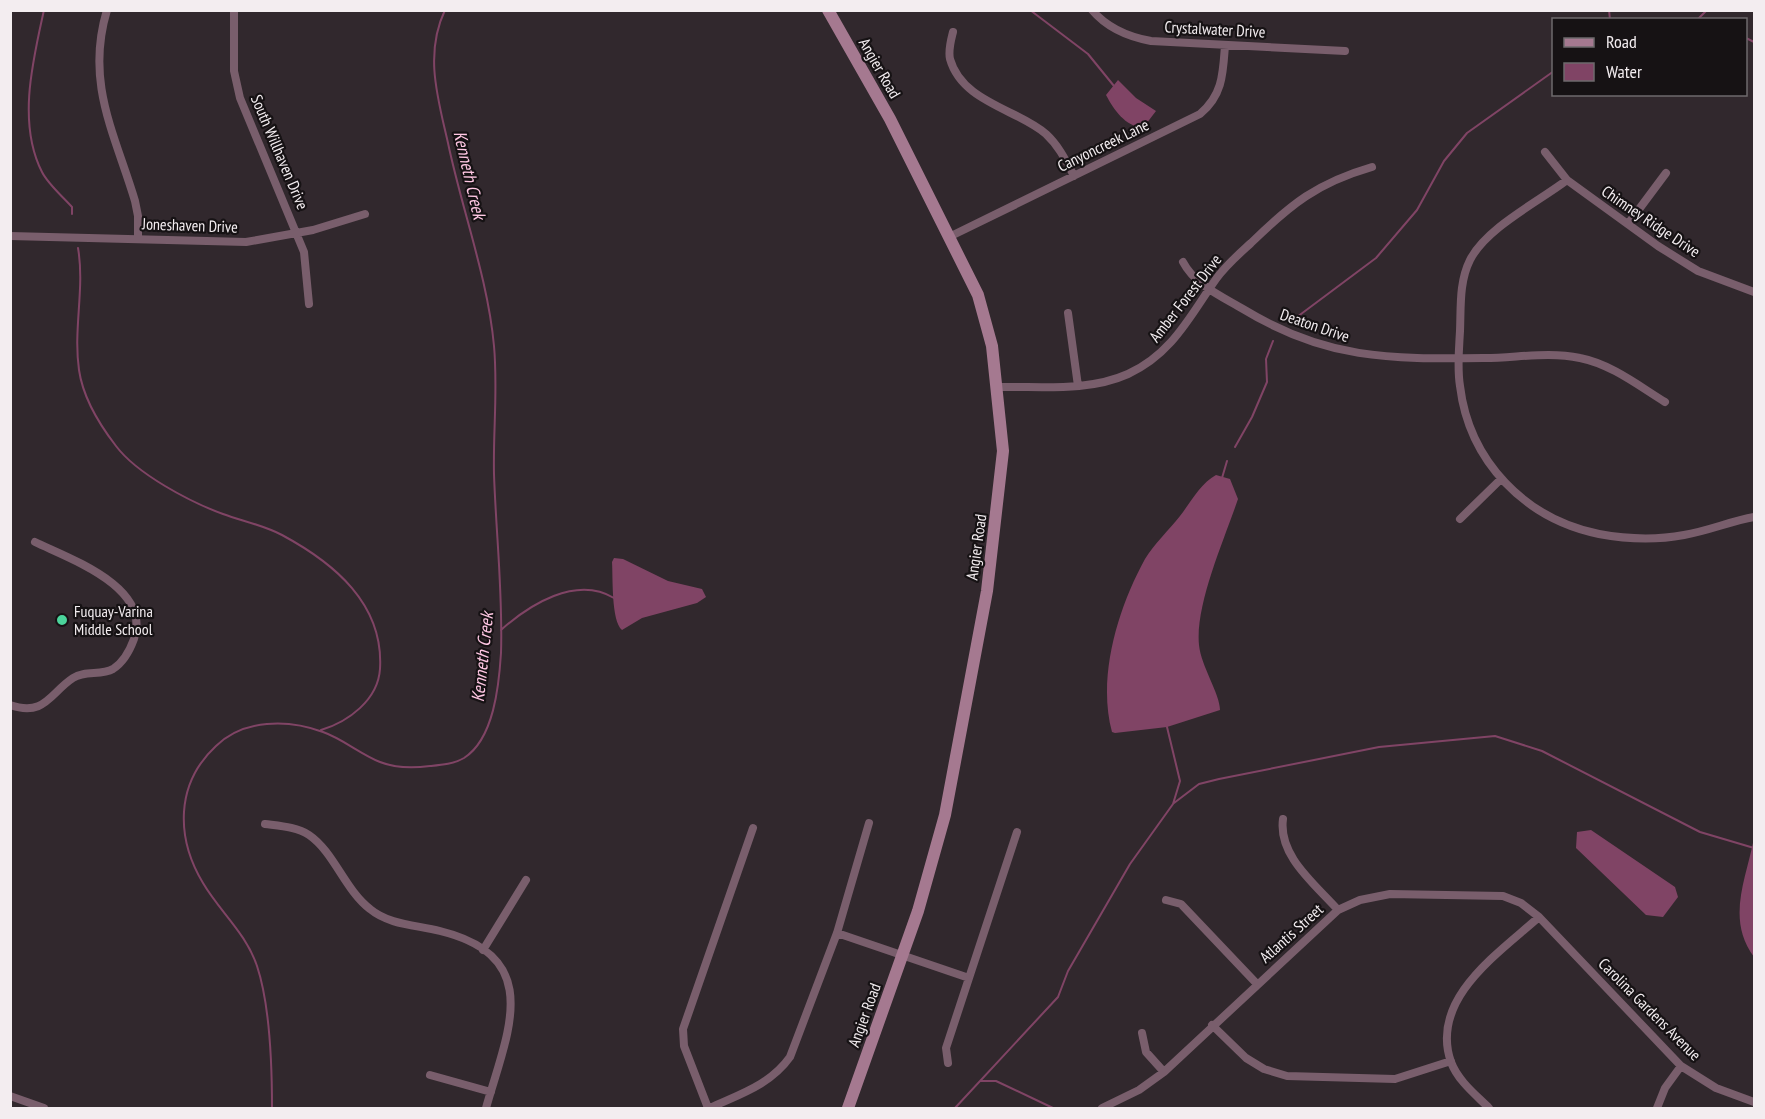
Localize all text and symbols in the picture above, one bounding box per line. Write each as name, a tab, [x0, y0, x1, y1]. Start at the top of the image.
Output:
street label: Crystalwater Drive	[1164, 16, 1266, 42]
legend	[1552, 18, 1747, 96]
text: Road	[1606, 30, 1637, 53]
street label: Angier Road	[855, 34, 905, 102]
text: Water	[1606, 60, 1642, 83]
street label: South Willhaven Drive	[247, 92, 313, 212]
street label: Canyoncreek Lane	[1054, 114, 1152, 176]
water label: Kenneth Creek	[449, 128, 492, 223]
street label: Chimney Ridge Drive	[1598, 181, 1704, 261]
street label: Joneshaven Drive	[141, 213, 238, 237]
street label: Amber Forest Drive	[1144, 250, 1226, 346]
street label: Deaton Drive	[1278, 304, 1352, 346]
street label: Angier Road	[961, 513, 991, 581]
place label: Fuquay-Varina Middle School	[74, 601, 153, 639]
water label: Kenneth Creek	[466, 609, 498, 703]
marker: Fuquay-Varina Middle School	[55, 613, 69, 627]
street label: Atlantis Street	[1255, 899, 1327, 967]
street label: Carolina Gardens Avenue	[1595, 954, 1705, 1064]
street label: Angier Road	[843, 980, 885, 1050]

